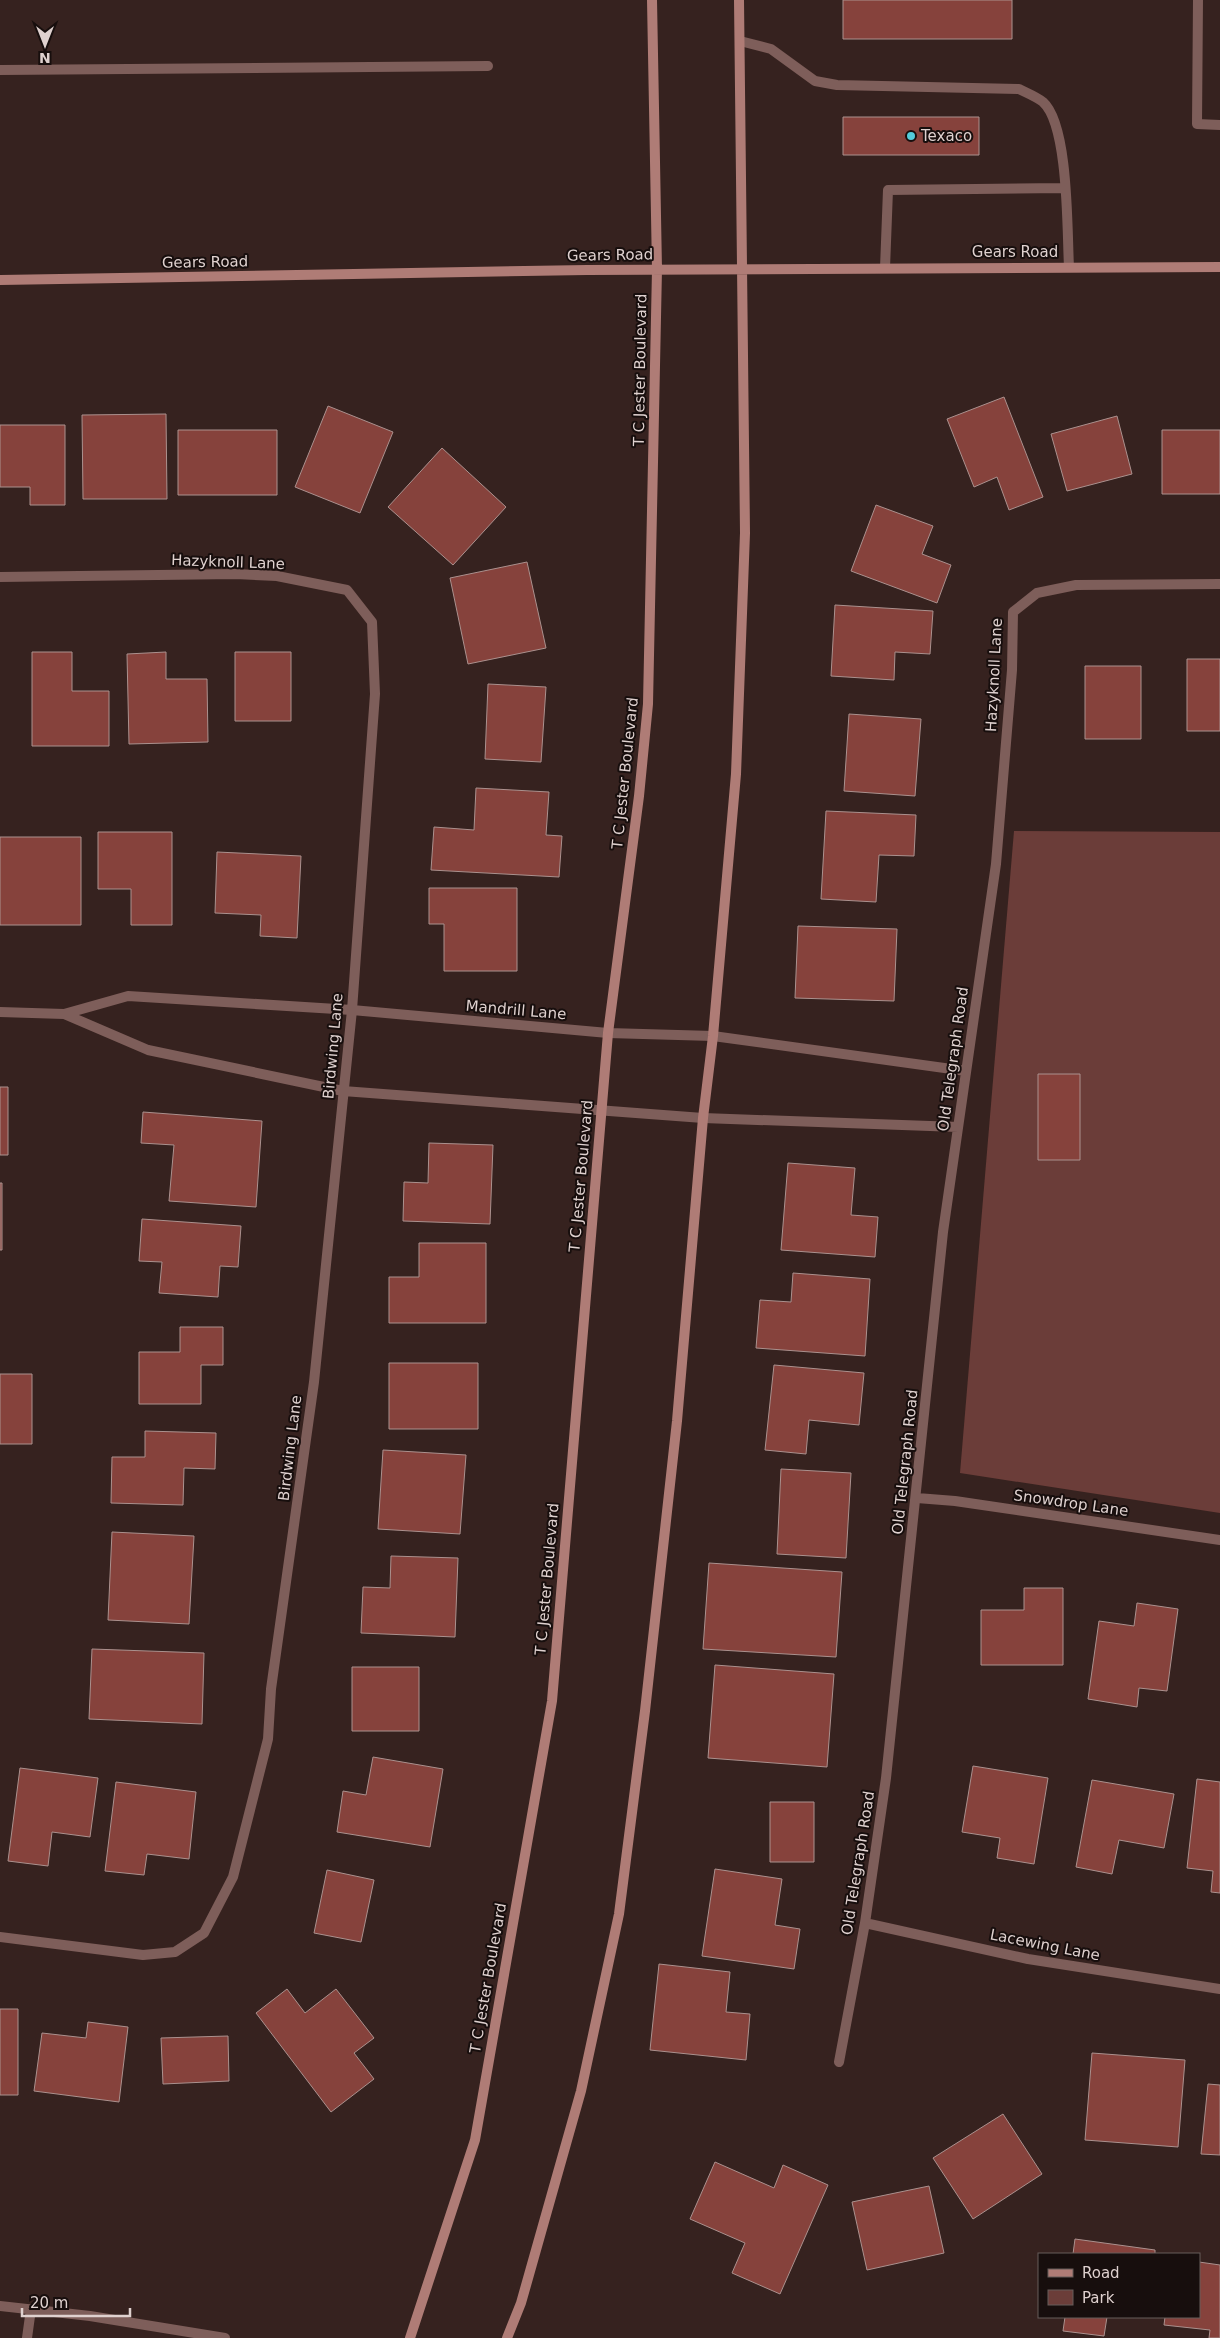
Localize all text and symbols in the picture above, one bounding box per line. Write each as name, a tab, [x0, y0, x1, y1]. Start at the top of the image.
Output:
north arrow	[20, 20, 70, 70]
text: N	[39, 50, 51, 66]
place label: Texaco	[920, 127, 972, 145]
marker: Texaco	[905, 130, 917, 142]
street label: Gears Road	[972, 243, 1058, 261]
street label: Gears Road	[567, 245, 653, 265]
street label: Gears Road	[162, 252, 248, 272]
street label: T C Jester Boulevard	[630, 294, 650, 447]
street label: Hazyknoll Lane	[171, 551, 285, 573]
street label: Hazyknoll Lane	[982, 618, 1006, 732]
street label: T C Jester Boulevard	[608, 696, 642, 851]
street label: Old Telegraph Road	[934, 986, 972, 1132]
street label: Birdwing Lane	[319, 992, 347, 1100]
street label: Mandrill Lane	[465, 997, 567, 1023]
street label: T C Jester Boulevard	[565, 1099, 597, 1254]
street label: Old Telegraph Road	[888, 1389, 922, 1535]
street label: Birdwing Lane	[275, 1394, 305, 1502]
street label: Snowdrop Lane	[1013, 1486, 1129, 1520]
street label: T C Jester Boulevard	[531, 1502, 563, 1657]
street label: Old Telegraph Road	[838, 1790, 878, 1936]
street label: T C Jester Boulevard	[466, 1901, 510, 2056]
street label: Lacewing Lane	[989, 1926, 1101, 1964]
legend	[1038, 2253, 1200, 2318]
text: Road	[1082, 2264, 1120, 2282]
scale bar	[22, 2286, 130, 2318]
text: Park	[1082, 2289, 1115, 2307]
text: 20 m	[30, 2294, 68, 2312]

